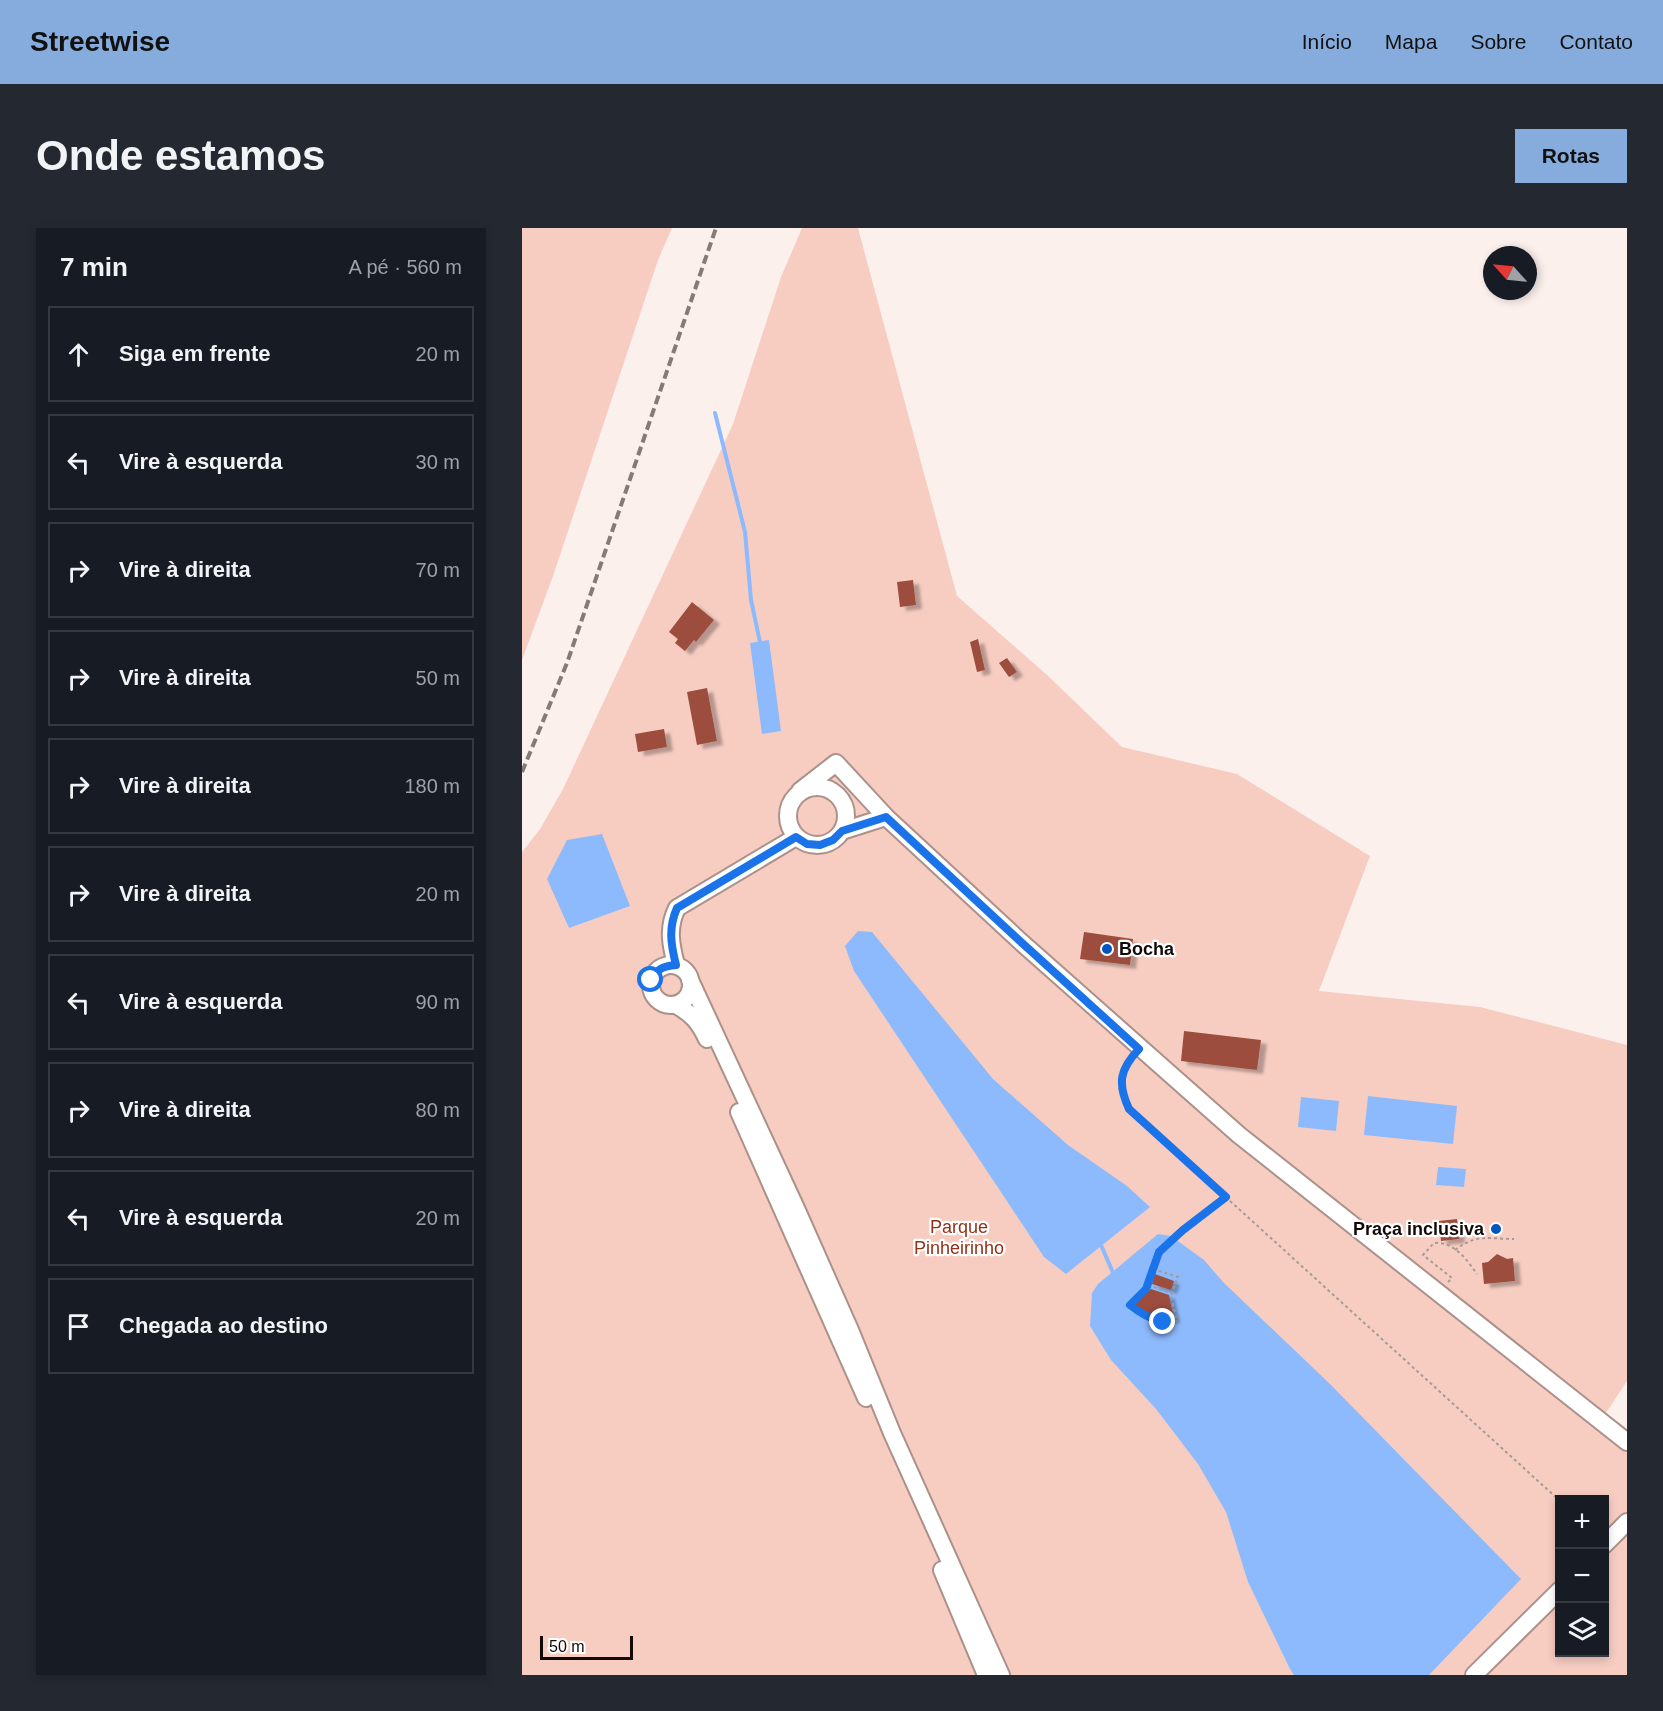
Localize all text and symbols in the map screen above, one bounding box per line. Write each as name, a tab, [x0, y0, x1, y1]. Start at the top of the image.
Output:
text: Streetwise	[30, 26, 170, 57]
text: Início	[1302, 30, 1352, 53]
text: Mapa	[1385, 30, 1437, 53]
text: Sobre	[1470, 30, 1526, 53]
text: Contato	[1559, 30, 1633, 53]
button: Rotas	[1515, 129, 1627, 183]
text: Onde estamos	[36, 132, 325, 179]
north arrow	[1483, 246, 1537, 300]
text: 7 min	[60, 252, 128, 282]
text: A pé · 560 m	[349, 256, 462, 278]
icon: ahead	[62, 338, 95, 371]
text: Siga em frente	[119, 341, 271, 366]
text: 20 m	[416, 343, 460, 365]
icon: left	[62, 446, 95, 479]
text: Vire à esquerda	[119, 449, 282, 474]
text: 30 m	[416, 451, 460, 473]
icon: right	[62, 554, 95, 587]
text: Vire à direita	[119, 557, 251, 582]
text: 70 m	[416, 559, 460, 581]
icon: right	[62, 662, 95, 695]
text: Vire à direita	[119, 665, 251, 690]
text: 50 m	[416, 667, 460, 689]
icon: right	[62, 770, 95, 803]
text: Vire à direita	[119, 773, 251, 798]
text: 180 m	[404, 775, 460, 797]
icon: right	[62, 878, 95, 911]
text: Vire à direita	[119, 881, 251, 906]
text: 20 m	[416, 883, 460, 905]
place label: Bocha	[1119, 939, 1175, 959]
marker: Bocha	[1100, 942, 1114, 956]
route start	[637, 966, 663, 992]
icon: left	[62, 986, 95, 1019]
text: Vire à esquerda	[119, 989, 282, 1014]
text: 90 m	[416, 991, 460, 1013]
icon: right	[62, 1094, 95, 1127]
text: Vire à direita	[119, 1097, 251, 1122]
text: 80 m	[416, 1099, 460, 1121]
icon: left	[62, 1202, 95, 1235]
text: Vire à esquerda	[119, 1205, 282, 1230]
text: 20 m	[416, 1207, 460, 1229]
park label: Parque Pinheirinho	[914, 1217, 1004, 1258]
place label: Praça inclusiva	[1353, 1219, 1485, 1239]
marker: Praça inclusiva	[1489, 1222, 1503, 1236]
route end	[1149, 1308, 1175, 1334]
icon: arrive	[62, 1310, 95, 1343]
text: Chegada ao destino	[119, 1313, 328, 1338]
map controls	[1555, 1495, 1609, 1657]
button: +	[1555, 1495, 1609, 1549]
button: −	[1555, 1549, 1609, 1603]
button: layers	[1555, 1603, 1609, 1657]
scale bar	[540, 1633, 633, 1660]
text: 50 m	[549, 1638, 585, 1655]

